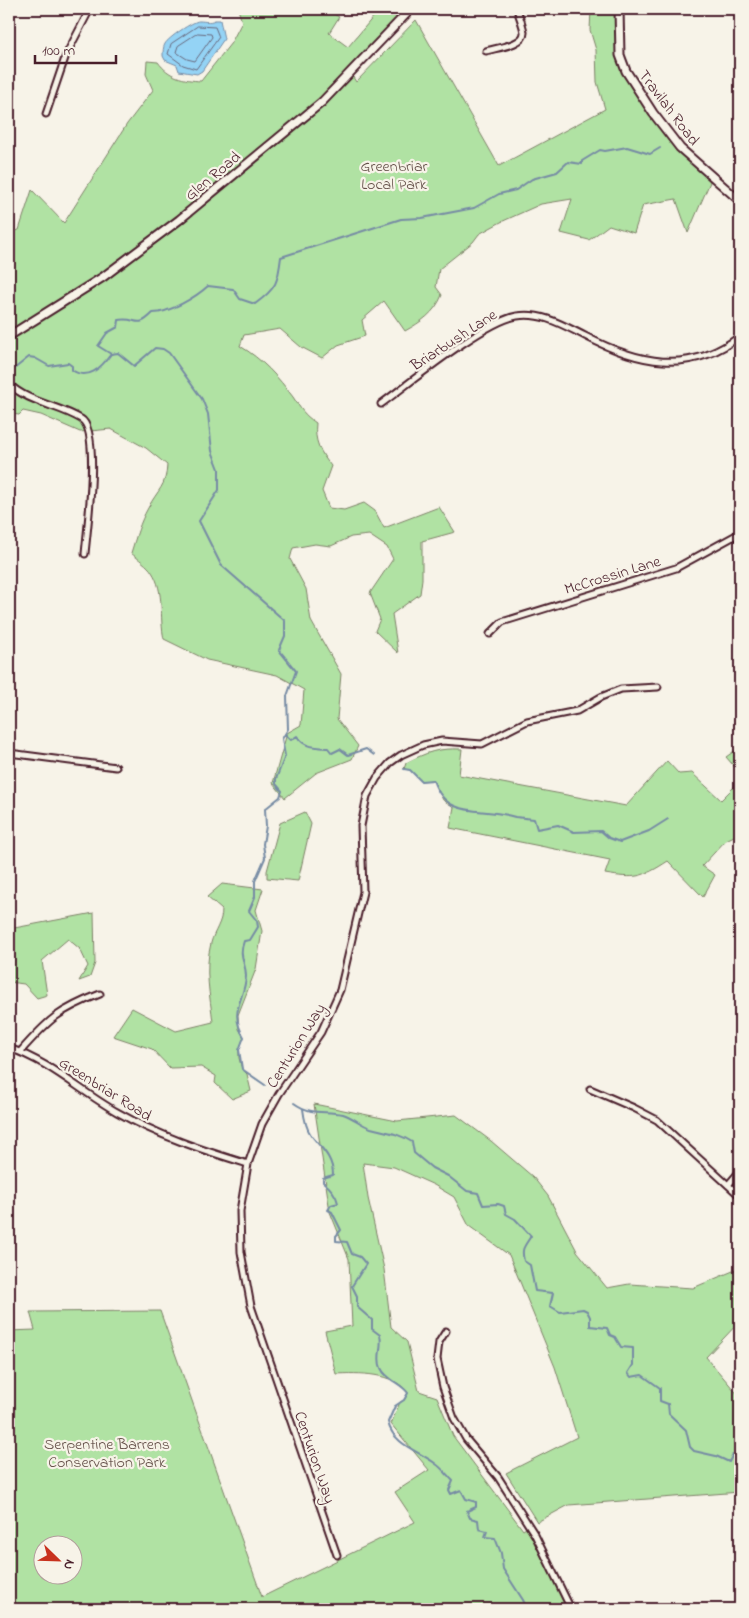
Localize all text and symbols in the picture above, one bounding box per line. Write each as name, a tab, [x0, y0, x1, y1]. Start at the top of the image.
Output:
scale bar	[35, 32, 116, 64]
text: 100 m	[42, 40, 75, 62]
street label: Travilah Road	[632, 65, 705, 151]
street label: Glen Road	[180, 146, 247, 207]
park label: Greenbriar Local Park	[360, 155, 428, 197]
street label: Briarbush Lane	[405, 303, 503, 378]
street label: McCrossin Lane	[561, 550, 664, 602]
street label: Centurion Way	[261, 999, 332, 1093]
street label: Greenbriar Road	[54, 1051, 156, 1128]
street label: Centurion Way	[287, 1408, 341, 1507]
park label: Serpentine Barrens Conservation Park	[44, 1433, 170, 1475]
north arrow	[32, 1536, 82, 1586]
text: N	[57, 1556, 80, 1573]

